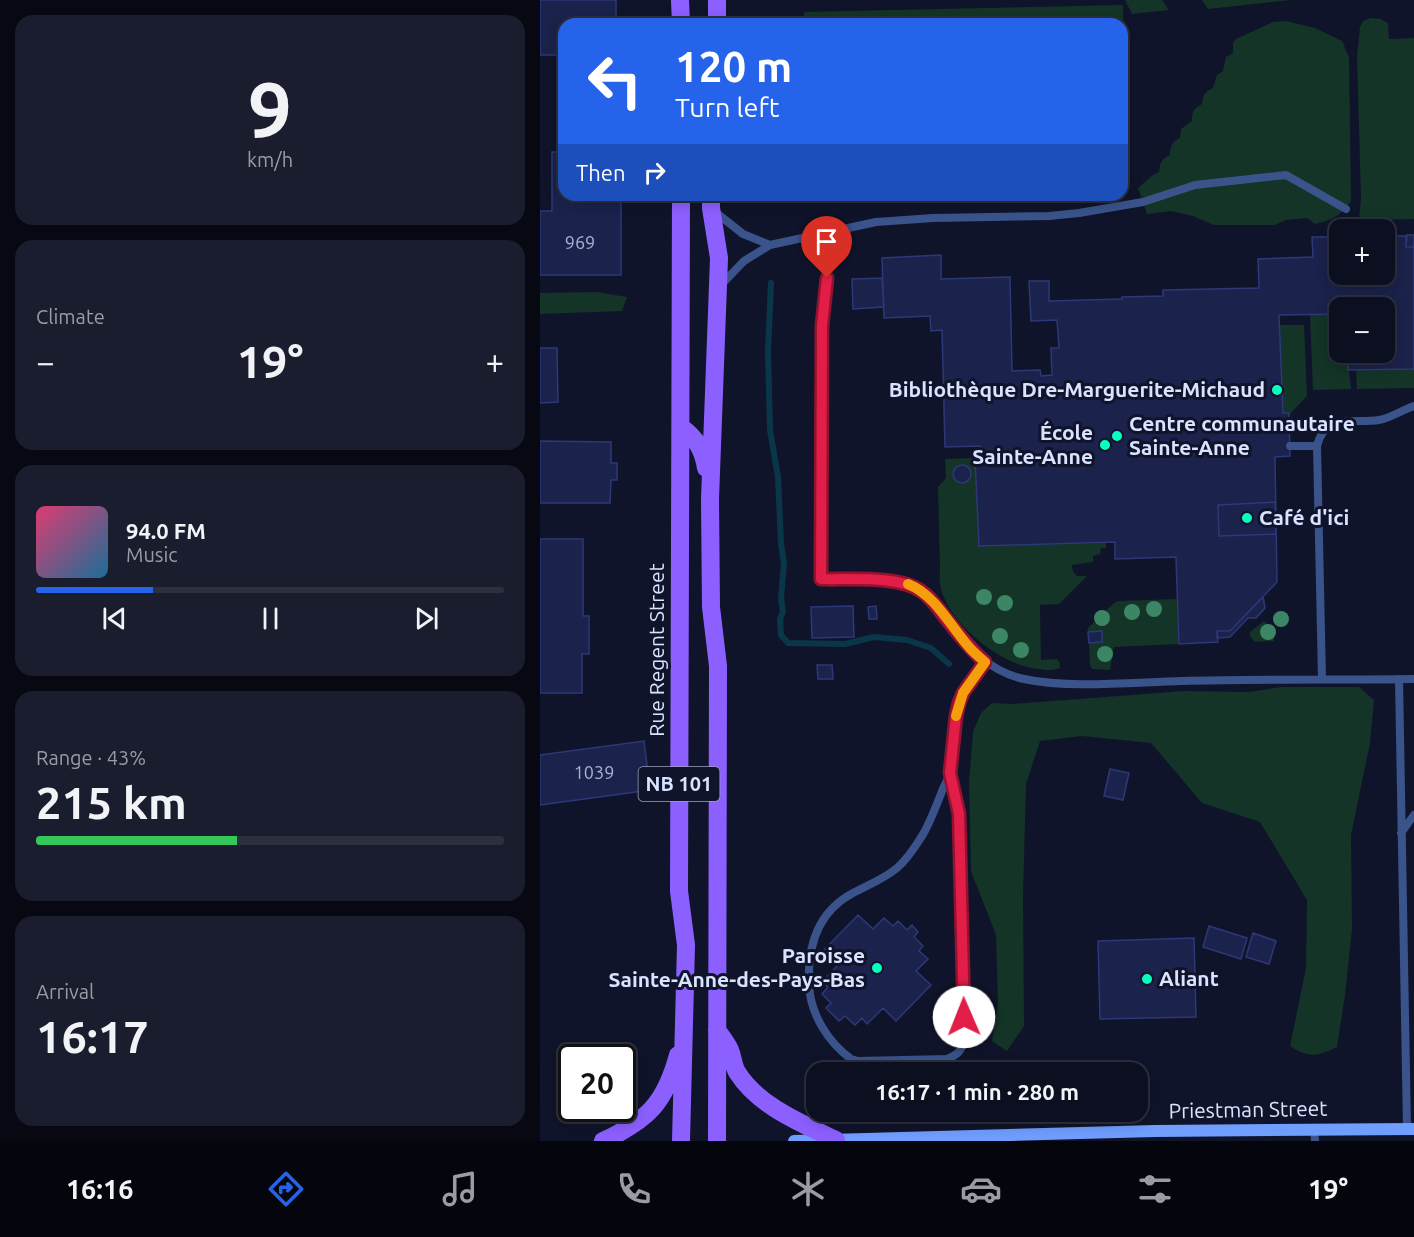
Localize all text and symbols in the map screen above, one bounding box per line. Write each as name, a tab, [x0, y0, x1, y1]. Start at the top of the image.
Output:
icon: left	[576, 42, 654, 120]
text: 120 m	[675, 43, 792, 90]
text: 9	[248, 65, 292, 153]
text: Turn left	[675, 92, 779, 122]
text: km/h	[247, 148, 293, 171]
icon: right	[638, 156, 671, 189]
text: Then	[576, 160, 626, 185]
pin	[801, 216, 852, 278]
map controls	[1329, 219, 1395, 363]
button: +	[1329, 219, 1395, 285]
icon: arrive	[810, 225, 843, 258]
house number: 969	[565, 232, 595, 252]
button: −	[1329, 297, 1395, 363]
text: Climate	[36, 305, 105, 328]
text: 19°	[237, 336, 303, 387]
text: −	[36, 343, 55, 380]
text: +	[485, 343, 504, 380]
place label: Bibliothèque Dre-Marguerite-Michaud	[889, 377, 1265, 401]
marker: Bibliothèque Dre-Marguerite-Michaud	[1270, 383, 1284, 397]
place label: Centre communautaire Sainte-Anne	[1129, 411, 1355, 459]
place label: École Sainte-Anne	[972, 420, 1093, 468]
marker: Centre communautaire Sainte-Anne	[1110, 429, 1124, 443]
marker: École Sainte-Anne	[1098, 438, 1112, 452]
place label: Café d'ici	[1259, 505, 1349, 529]
marker: Café d'ici	[1240, 511, 1254, 525]
text: 94.0 FM	[126, 518, 206, 543]
text: Music	[126, 543, 178, 566]
street label: Rue Regent Street	[644, 563, 668, 737]
icon: previous	[98, 602, 131, 635]
icon: pause	[254, 602, 287, 635]
icon: next	[410, 602, 443, 635]
text: Range · 43%	[36, 746, 146, 769]
house number: 1039	[574, 762, 614, 782]
road number: NB 101	[638, 767, 720, 801]
text: 215 km	[36, 777, 187, 828]
place label: Paroisse Sainte-Anne-des-Pays-Bas	[608, 943, 865, 991]
marker: Paroisse Sainte-Anne-des-Pays-Bas	[870, 961, 884, 975]
place label: Aliant	[1159, 966, 1219, 990]
marker: Aliant	[1140, 972, 1154, 986]
text: Arrival	[36, 980, 94, 1003]
position arrow	[932, 985, 996, 1049]
text: 16:17	[36, 1011, 149, 1062]
speed limit sign: 20	[558, 1044, 636, 1122]
text: 16:17 · 1 min · 280 m	[875, 1079, 1079, 1104]
street label: Priestman Street	[1168, 1096, 1328, 1122]
icon: directions	[265, 1168, 307, 1210]
icon: music	[439, 1168, 481, 1210]
icon: phone	[613, 1168, 655, 1210]
icon: climate	[787, 1168, 829, 1210]
icon: car	[960, 1168, 1002, 1210]
icon: filters	[1134, 1168, 1176, 1210]
text: 16:16	[66, 1174, 133, 1204]
text: 19°	[1308, 1174, 1348, 1204]

